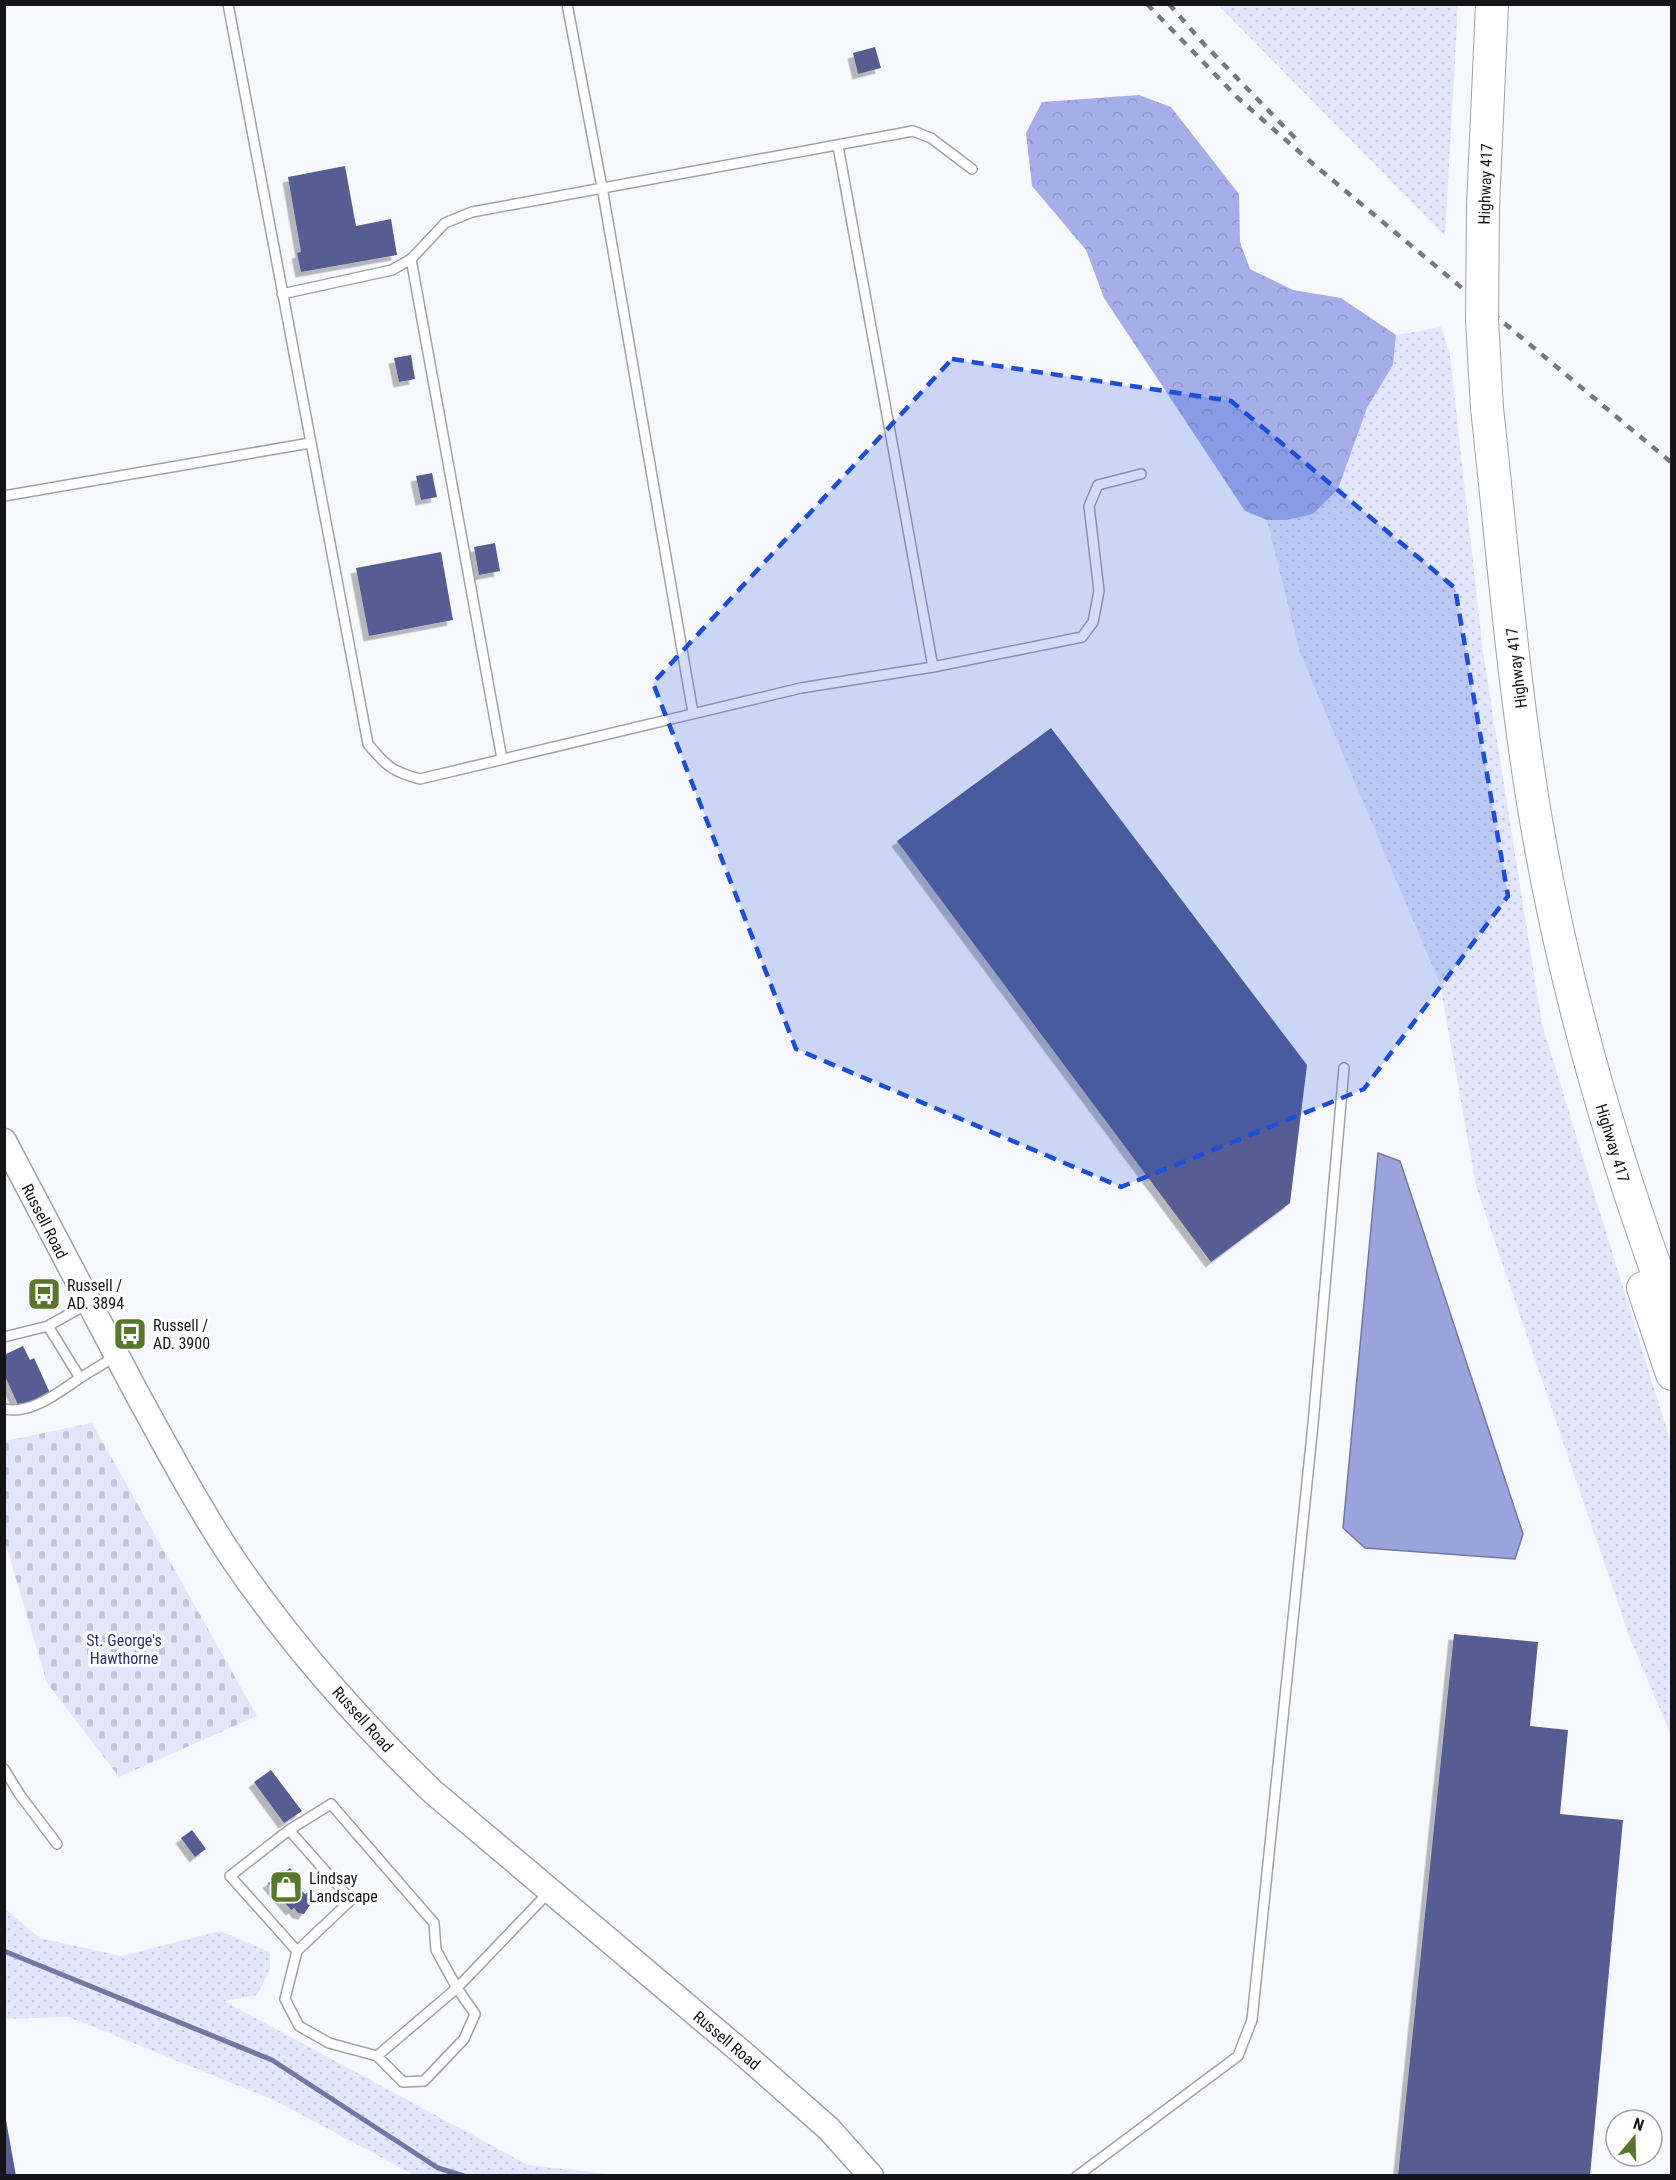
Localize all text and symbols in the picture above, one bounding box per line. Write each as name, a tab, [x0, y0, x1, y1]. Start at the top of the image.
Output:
street label: Highway 417	[1475, 143, 1496, 225]
street label: Highway 417	[1502, 626, 1531, 709]
street label: Highway 417	[1592, 1102, 1634, 1185]
street label: Russell Road	[18, 1181, 72, 1262]
bus stop icon: Russell / AD. 3894	[26, 1276, 62, 1312]
place label: Russell / AD. 3894	[67, 1276, 124, 1313]
bus stop icon: Russell / AD. 3900	[112, 1316, 148, 1352]
place label: Russell / AD. 3900	[153, 1316, 210, 1353]
park label: St. George's Hawthorne	[86, 1631, 162, 1668]
street label: Russell Road	[328, 1683, 397, 1756]
shop icon: Lindsay Landscape	[268, 1869, 304, 1905]
place label: Lindsay Landscape	[309, 1869, 378, 1906]
street label: Russell Road	[689, 2007, 764, 2074]
north arrow	[1604, 2108, 1664, 2168]
text: N	[1631, 2114, 1646, 2135]

